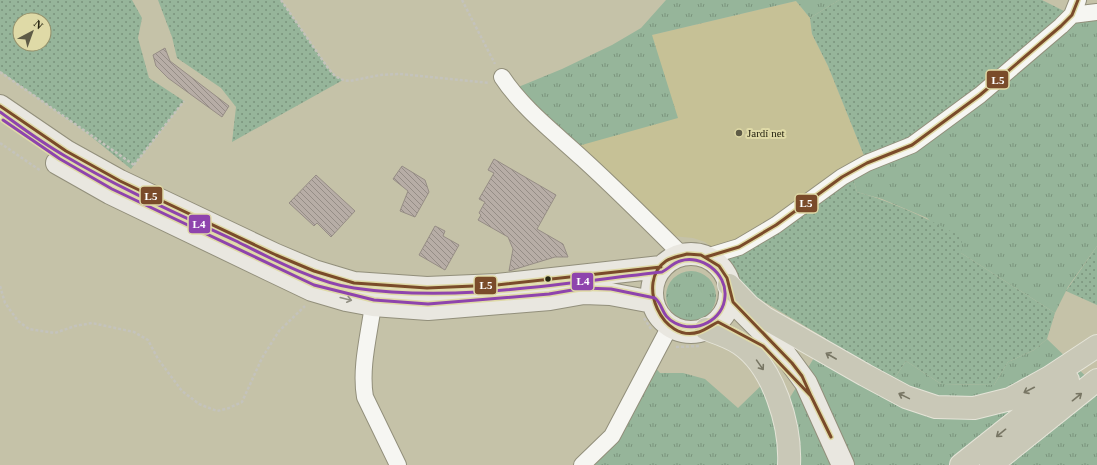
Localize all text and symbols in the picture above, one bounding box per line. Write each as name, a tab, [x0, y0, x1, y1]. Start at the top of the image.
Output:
north arrow	[12, 12, 52, 52]
text: N	[32, 17, 46, 32]
line badge: L5	[986, 70, 1009, 89]
text: L5	[992, 74, 1005, 86]
place label: Jardí net	[747, 127, 785, 139]
marker: Jardí net	[734, 128, 744, 138]
line badge: L5	[140, 186, 163, 205]
text: L5	[145, 190, 158, 202]
line badge: L5	[795, 194, 818, 213]
text: L5	[800, 197, 813, 209]
line badge: L4	[188, 214, 211, 234]
text: L4	[193, 218, 206, 230]
line badge: L4	[571, 272, 594, 291]
unlabelled marker	[543, 274, 553, 284]
text: L4	[577, 275, 590, 287]
line badge: L5	[474, 276, 497, 295]
text: L5	[480, 279, 493, 291]
one-way arrow	[339, 296, 352, 303]
one-way arrow	[825, 352, 837, 360]
one-way arrow	[756, 360, 764, 371]
one-way arrow	[1023, 386, 1035, 394]
one-way arrow	[898, 392, 910, 399]
one-way arrow	[1071, 392, 1082, 401]
one-way arrow	[996, 429, 1007, 438]

